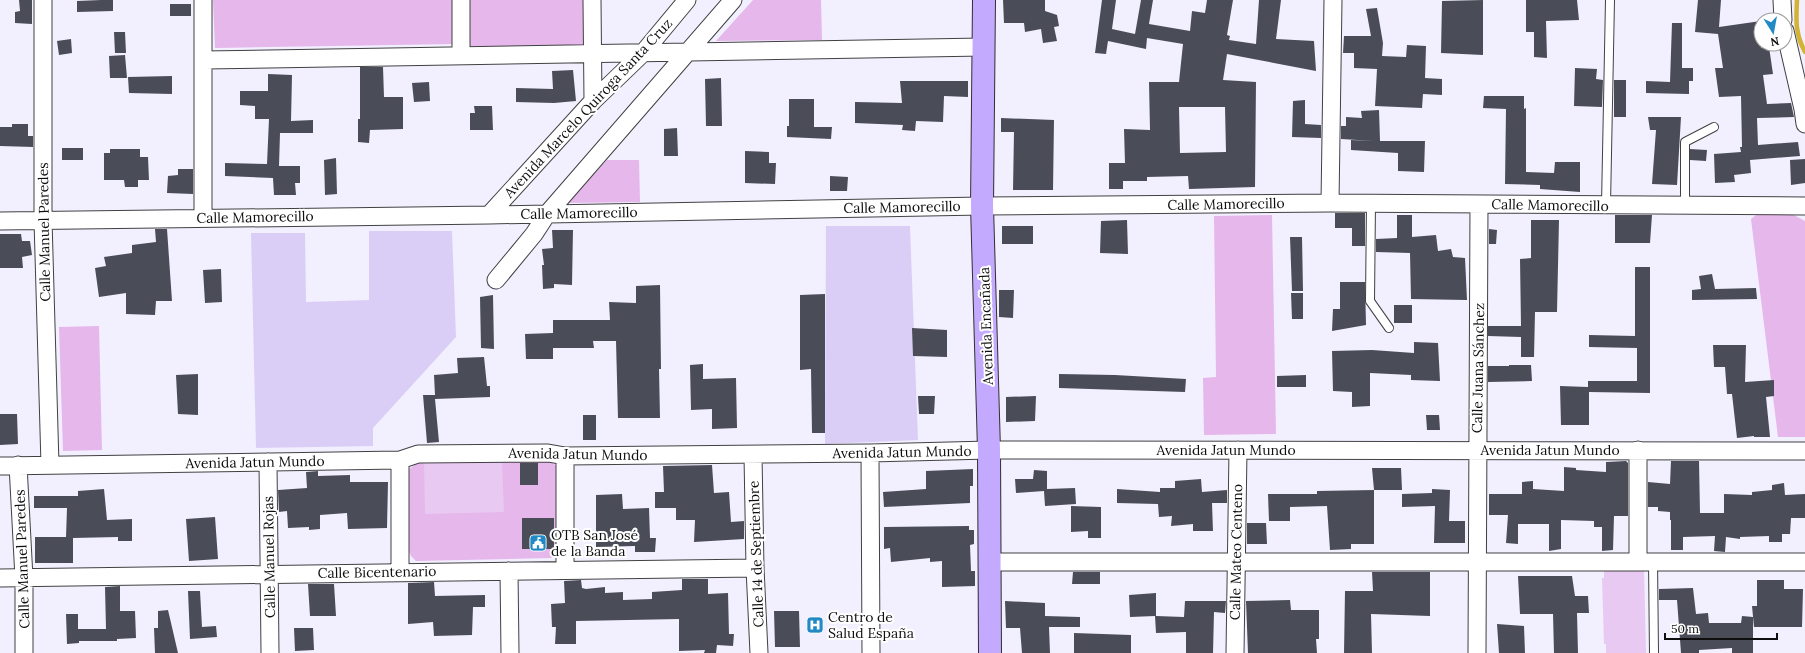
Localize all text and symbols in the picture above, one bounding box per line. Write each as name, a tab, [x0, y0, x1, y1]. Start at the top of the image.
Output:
north arrow	[1753, 12, 1793, 52]
street label: Avenida Marcelo Quiroga Santa Cruz	[499, 14, 676, 202]
text: N	[1769, 34, 1780, 50]
street label: Calle Manuel Paredes	[34, 162, 54, 302]
street label: Calle Mamorecillo	[1167, 194, 1285, 214]
street label: Calle Mamorecillo	[1491, 195, 1609, 215]
street label: Calle Mamorecillo	[843, 197, 961, 217]
street label: Calle Mamorecillo	[520, 203, 638, 223]
street label: Calle Mamorecillo	[196, 207, 314, 227]
street label: Avenida Encañada	[975, 267, 997, 386]
street label: Calle Juana Sánchez	[1468, 303, 1488, 433]
street label: Avenida Jatun Mundo	[1155, 441, 1296, 459]
street label: Avenida Jatun Mundo	[1479, 441, 1620, 459]
street label: Avenida Jatun Mundo	[831, 442, 972, 462]
street label: Avenida Jatun Mundo	[507, 444, 648, 464]
street label: Avenida Jatun Mundo	[184, 452, 325, 472]
street label: Calle 14 de Septiembre	[744, 480, 768, 628]
street label: Calle Mateo Centeno	[1226, 484, 1246, 620]
street label: Calle Manuel Paredes	[11, 489, 33, 629]
street label: Calle Manuel Rojas	[259, 496, 279, 618]
place label: OTB San José de la Banda	[551, 526, 638, 560]
public building icon: OTB San José de la Banda	[528, 533, 548, 553]
street label: Calle Bicentenario	[318, 562, 436, 582]
place label: Centro de Salud España	[828, 608, 914, 642]
hospital icon: Centro de Salud España	[805, 615, 825, 635]
scale bar	[1665, 615, 1777, 641]
text: 50 m	[1671, 621, 1699, 636]

